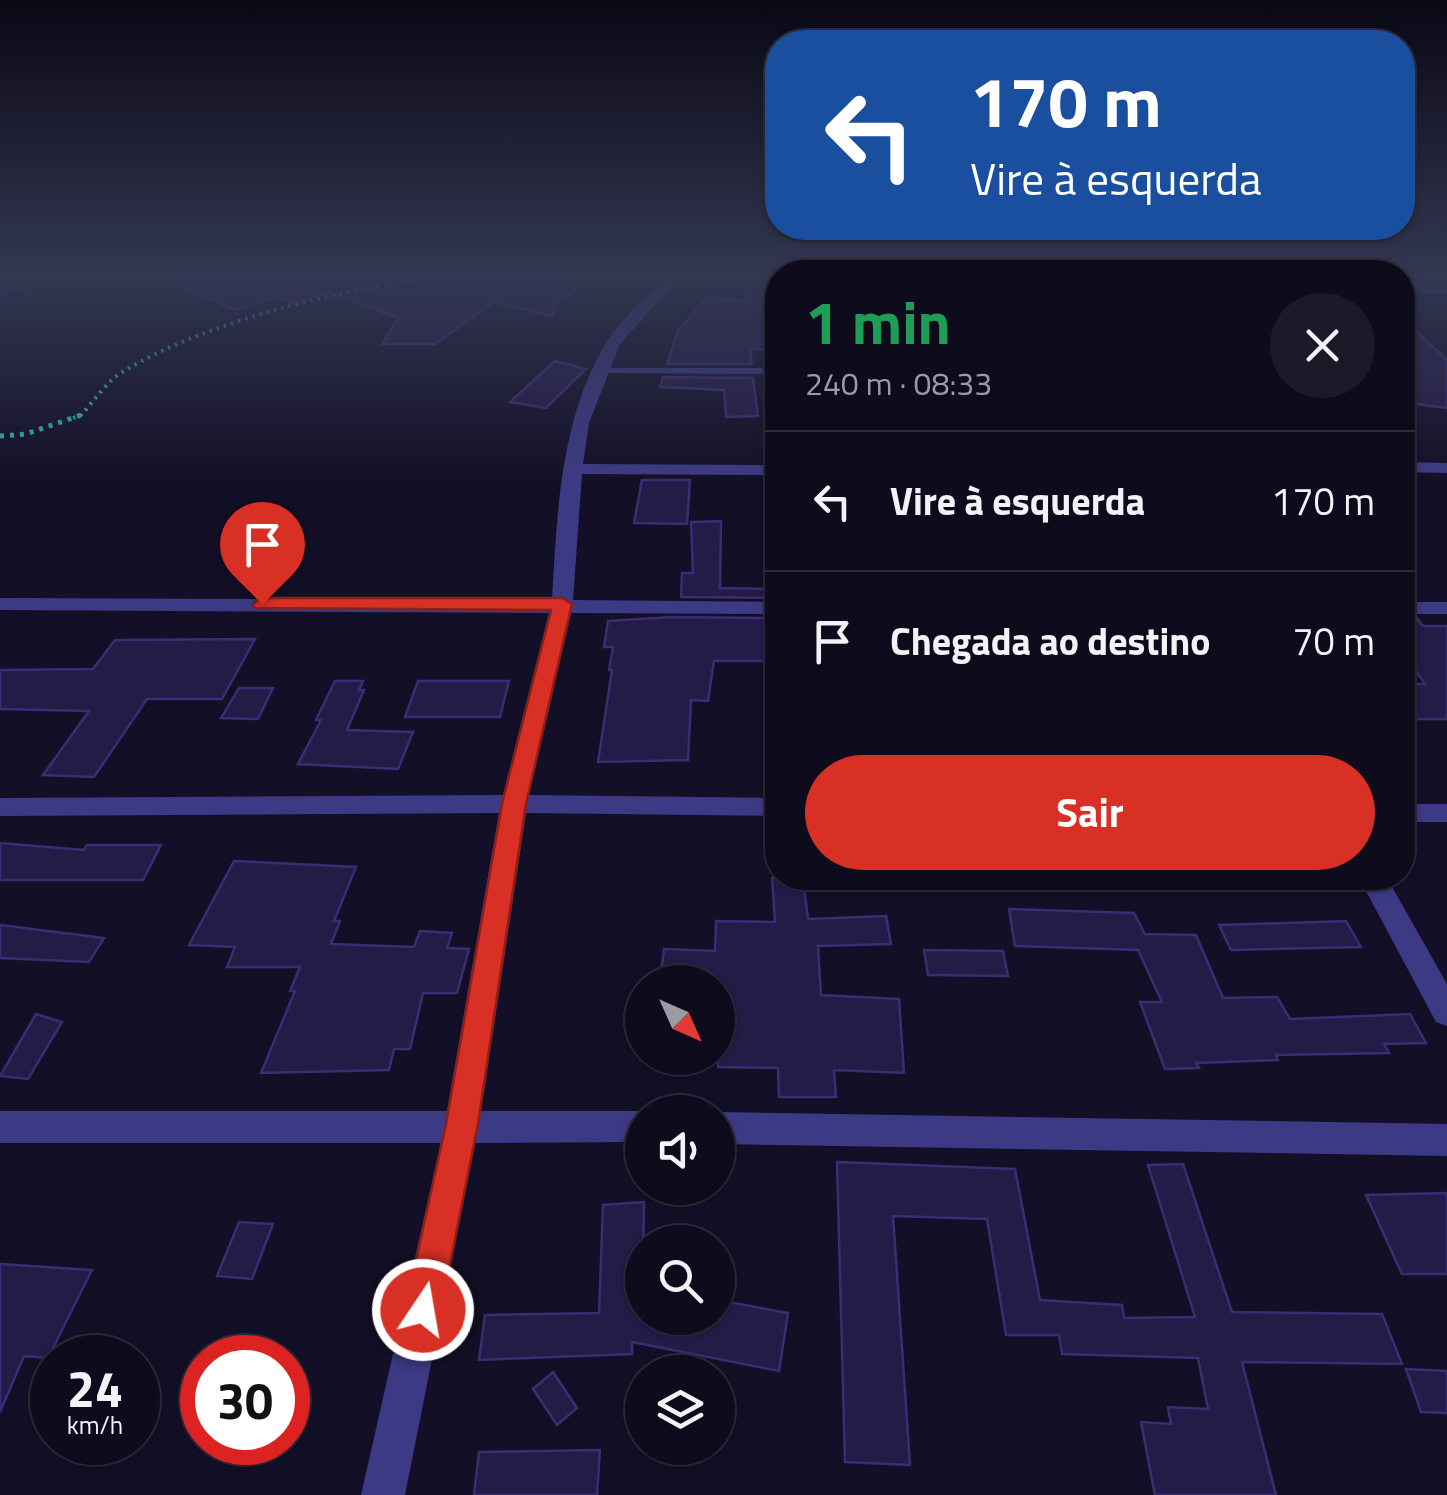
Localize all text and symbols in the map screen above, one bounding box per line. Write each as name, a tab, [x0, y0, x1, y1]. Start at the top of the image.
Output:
text: 170 m	[970, 48, 1162, 154]
icon: left	[805, 70, 935, 200]
text: Vire à esquerda	[970, 144, 1262, 212]
text: 1 min	[805, 276, 951, 367]
button: close	[1270, 293, 1375, 398]
text: 240 m · 08:33	[805, 359, 992, 407]
text: Vire à esquerda	[890, 472, 1145, 530]
text: 170 m	[1271, 472, 1375, 530]
icon: left	[805, 474, 860, 529]
pin	[220, 502, 305, 605]
icon: arrive	[235, 517, 290, 572]
text: Chegada ao destino	[890, 612, 1210, 670]
text: 70 m	[1292, 612, 1375, 670]
icon: arrive	[805, 614, 860, 669]
button: Sair	[805, 755, 1375, 870]
north arrow	[625, 965, 735, 1075]
map controls	[625, 965, 735, 1465]
button: sound	[625, 1095, 735, 1205]
button: search	[625, 1225, 735, 1335]
position arrow	[371, 1258, 475, 1362]
speed limit sign: 30	[180, 1335, 310, 1465]
text: 24	[67, 1350, 123, 1426]
button: layers	[625, 1355, 735, 1465]
text: km/h	[67, 1406, 123, 1444]

